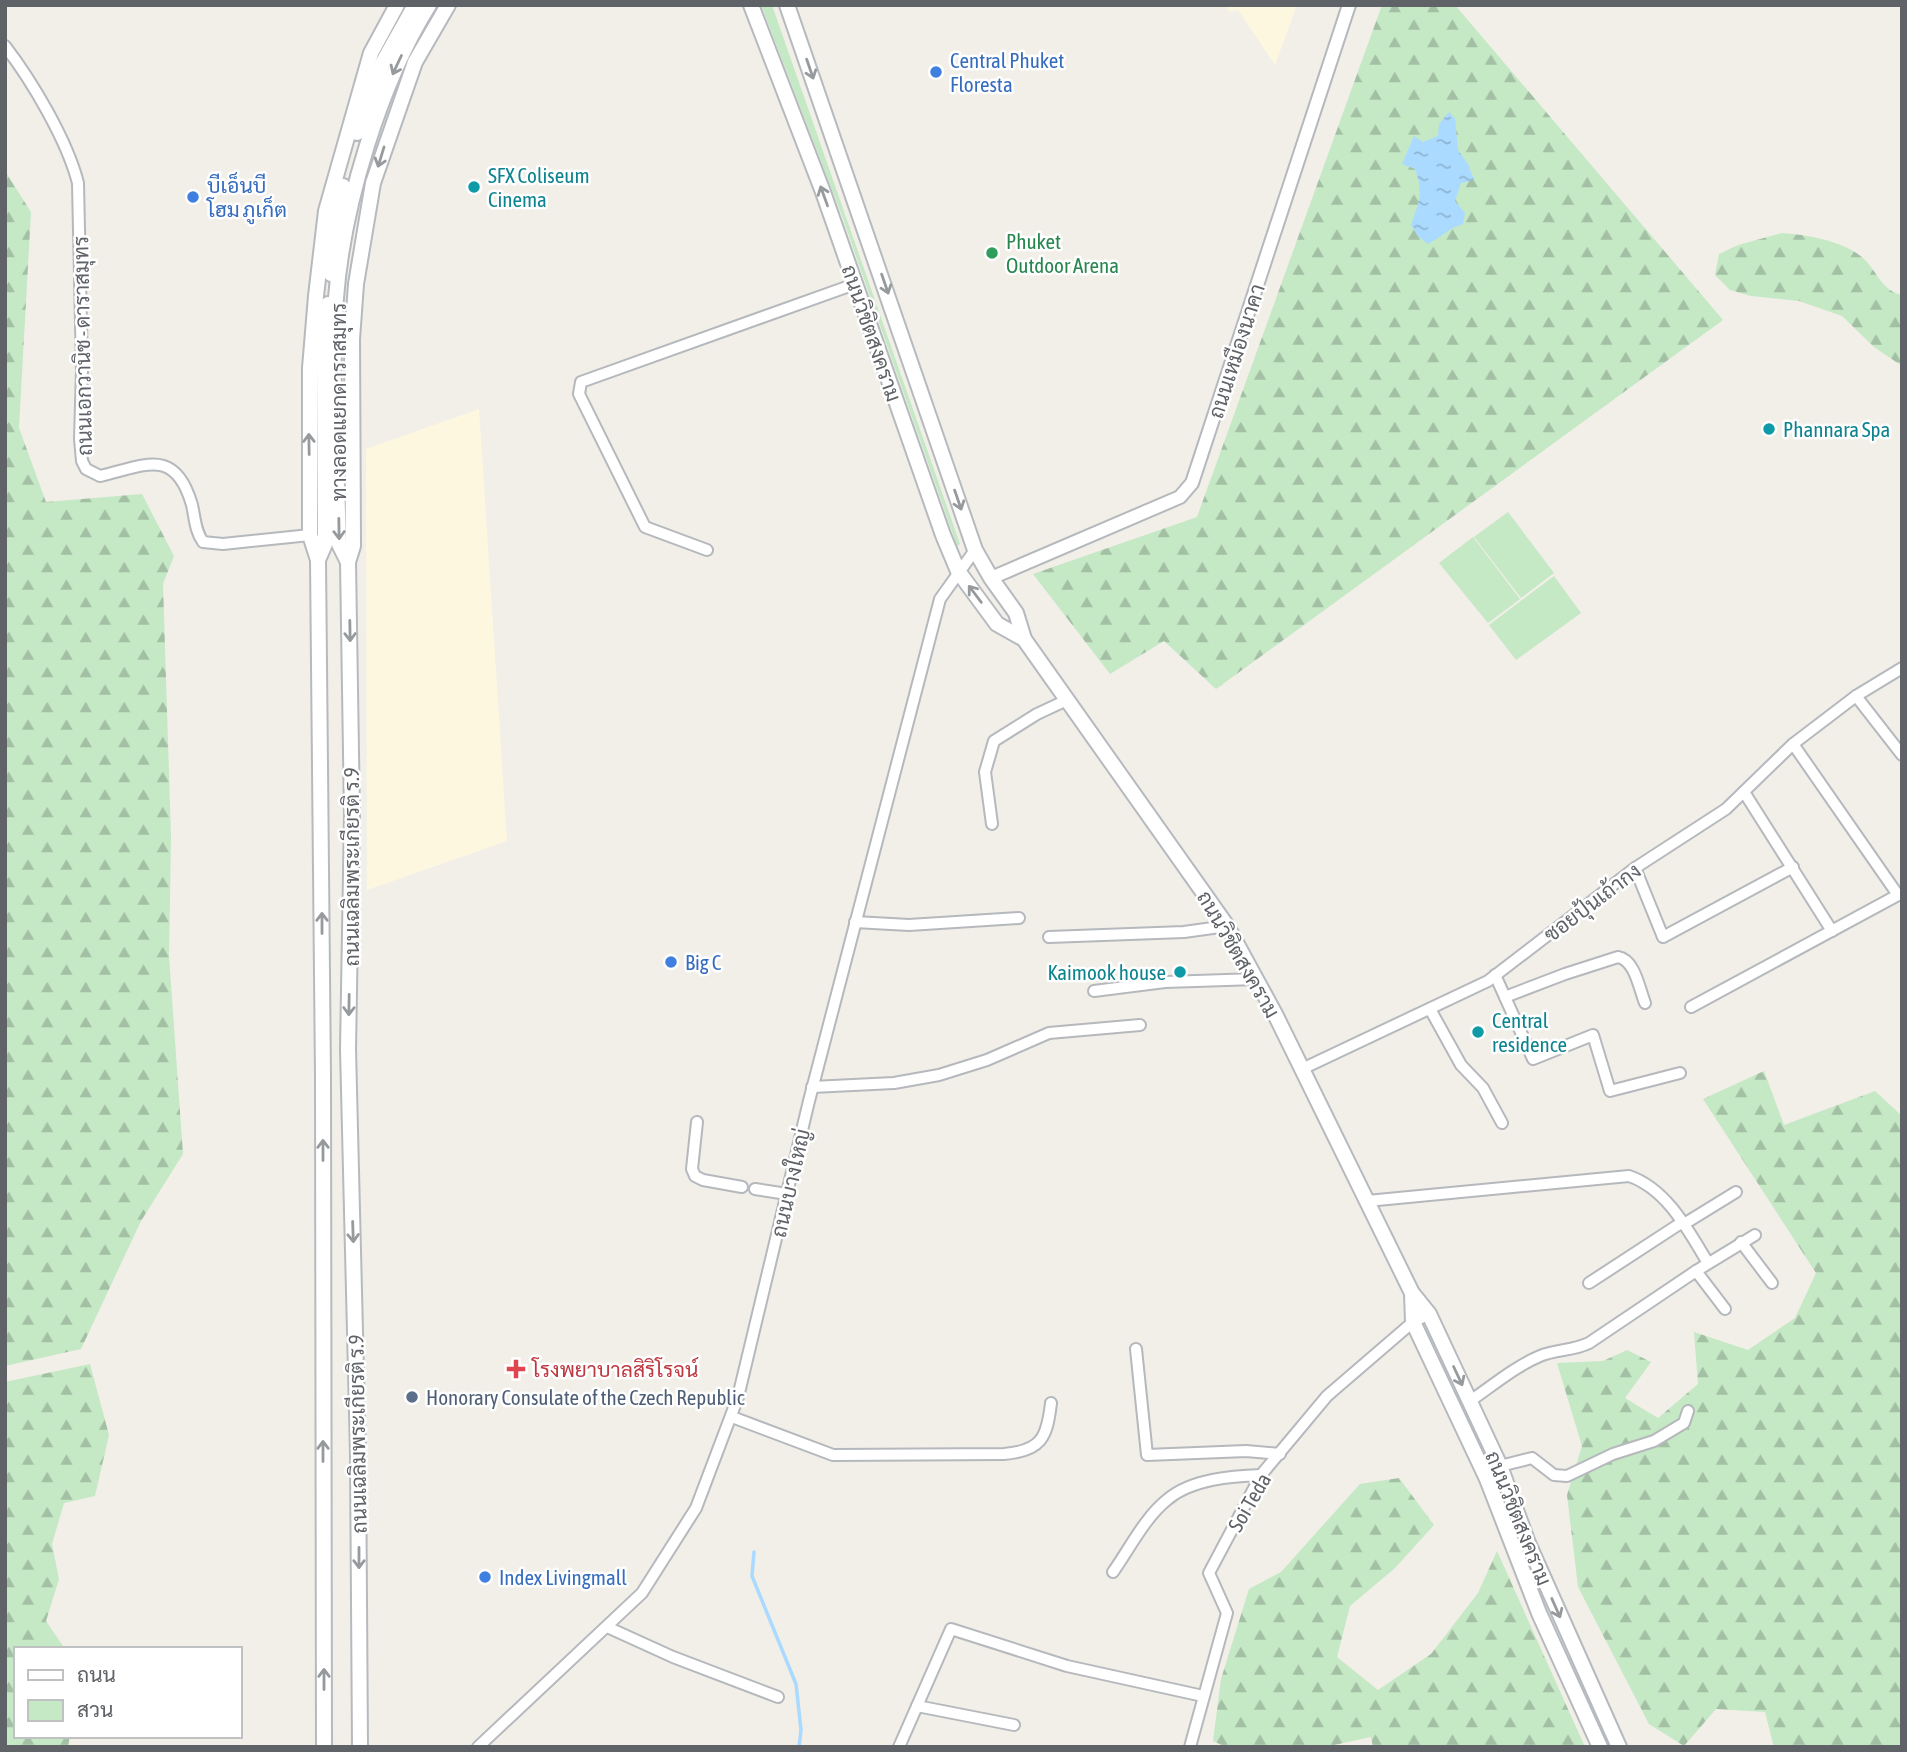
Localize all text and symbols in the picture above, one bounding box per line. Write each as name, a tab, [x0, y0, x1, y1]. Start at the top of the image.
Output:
place label: Central Phuket Floresta	[950, 48, 1064, 96]
one-way arrow	[390, 54, 403, 76]
one-way arrow	[805, 58, 817, 80]
marker: Central Phuket Floresta	[928, 64, 944, 80]
one-way arrow	[374, 145, 386, 167]
place label: SFX Coliseum Cinema	[488, 163, 590, 211]
place label: บีเอ็นบี โฮม ภูเก็ต	[206, 171, 287, 225]
marker: SFX Coliseum Cinema	[466, 179, 482, 195]
one-way arrow	[817, 185, 829, 207]
marker: บีเอ็นบี โฮม ภูเก็ต	[185, 189, 201, 205]
place label: Phuket Outdoor Arena	[1006, 229, 1119, 277]
street label: ถนนเอกวานิช - ดาราสมุทร	[68, 236, 99, 456]
marker: Phuket Outdoor Arena	[984, 245, 1000, 261]
street label: ถนนวิชิตสงคราม	[837, 262, 907, 404]
one-way arrow	[880, 273, 892, 295]
street label: ถนนเหมืองนาคา	[1202, 280, 1269, 421]
street label: ทางลอดแยกดาราสมุทร	[326, 303, 353, 501]
place label: Phannara Spa	[1783, 417, 1890, 441]
marker: Phannara Spa	[1761, 421, 1777, 437]
one-way arrow	[302, 433, 316, 456]
one-way arrow	[953, 488, 965, 510]
one-way arrow	[332, 517, 345, 540]
one-way arrow	[968, 585, 982, 604]
one-way arrow	[343, 619, 357, 642]
street label: ถนนเฉลิมพระเกียรติ ร.9	[339, 767, 363, 967]
street label: ซอยปุ้นเถ้ากง	[1538, 857, 1647, 949]
street label: ถนนวิชิตสงคราม	[1193, 886, 1285, 1022]
one-way arrow	[315, 911, 329, 934]
place label: Big C	[685, 950, 722, 974]
marker: Big C	[663, 954, 679, 970]
place label: Kaimook house	[1047, 960, 1166, 984]
marker: Kaimook house	[1172, 964, 1188, 980]
one-way arrow	[343, 993, 356, 1016]
place label: Central residence	[1492, 1008, 1567, 1056]
marker: Central residence	[1470, 1024, 1486, 1040]
street label: ถนนบางใหญ่	[766, 1126, 815, 1240]
one-way arrow	[316, 1139, 330, 1162]
one-way arrow	[346, 1221, 360, 1244]
street label: ถนนเฉลิมพระเกียรติ ร.9	[343, 1334, 371, 1534]
place label: โรงพยาบาลสิริโรจน์	[531, 1356, 698, 1381]
marker: โรงพยาบาลสิริโรจน์	[506, 1359, 526, 1379]
one-way arrow	[1452, 1365, 1465, 1386]
place label: Honorary Consulate of the Czech Republic	[426, 1385, 745, 1409]
marker: Honorary Consulate of the Czech Republic	[404, 1389, 420, 1405]
one-way arrow	[316, 1440, 330, 1463]
street label: ถนนวิชิตสงคราม	[1481, 1447, 1557, 1589]
street label: Soi Teda	[1223, 1468, 1275, 1536]
one-way arrow	[352, 1546, 366, 1569]
place label: Index Livingmall	[499, 1565, 627, 1589]
marker: Index Livingmall	[477, 1569, 493, 1585]
one-way arrow	[1550, 1597, 1563, 1618]
legend	[14, 1647, 242, 1738]
text: ถนน	[77, 1662, 116, 1686]
one-way arrow	[317, 1667, 331, 1690]
text: สวน	[77, 1697, 113, 1721]

